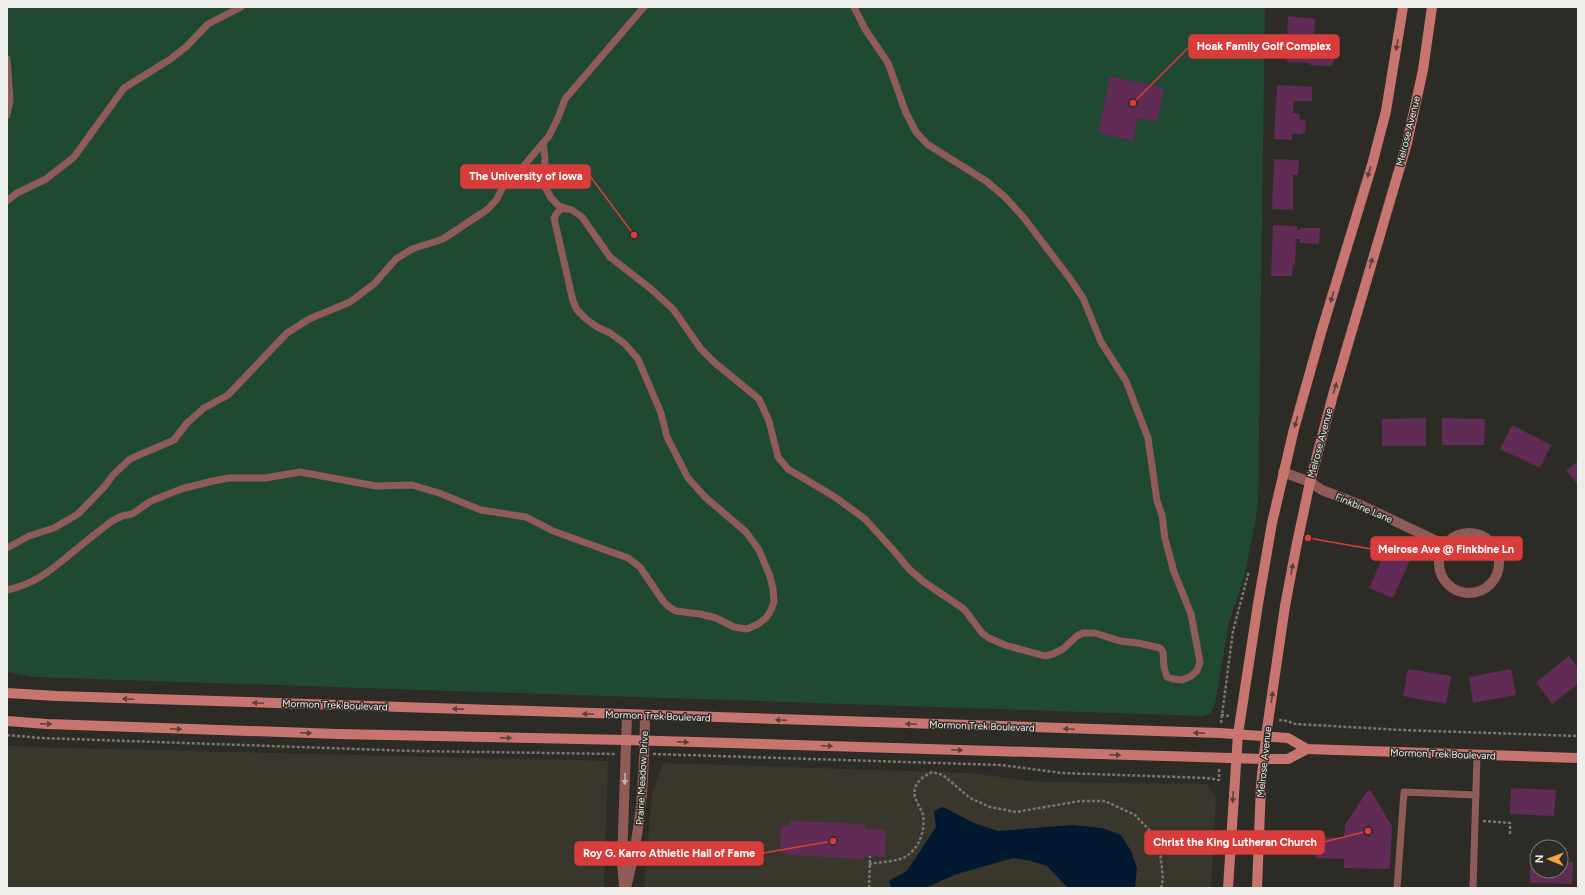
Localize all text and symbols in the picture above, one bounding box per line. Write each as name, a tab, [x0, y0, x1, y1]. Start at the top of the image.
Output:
callout: Hoak Family Golf Complex	[1189, 35, 1339, 58]
one-way arrow	[1394, 39, 1400, 52]
text: Hoak Family Golf Complex	[1197, 40, 1331, 53]
street label: Melrose Avenue	[1393, 94, 1423, 167]
callout: The University of Iowa	[461, 165, 590, 188]
one-way arrow	[1366, 167, 1372, 179]
text: The University of Iowa	[469, 170, 583, 183]
one-way arrow	[1368, 257, 1374, 269]
one-way arrow	[1329, 291, 1335, 303]
one-way arrow	[1332, 382, 1338, 394]
street label: Melrose Avenue	[1304, 406, 1336, 479]
one-way arrow	[1293, 416, 1299, 428]
street label: Finkbine Lane	[1333, 490, 1395, 526]
callout: Melrose Ave @ Finkbine Ln	[1371, 537, 1522, 560]
text: Melrose Ave @ Finkbine Ln	[1378, 543, 1514, 556]
one-way arrow	[1289, 563, 1295, 575]
one-way arrow	[1269, 691, 1275, 703]
one-way arrow	[122, 695, 134, 702]
street label: Mormon Trek Boulevard	[282, 697, 388, 713]
one-way arrow	[252, 699, 264, 706]
one-way arrow	[451, 706, 464, 712]
street label: Mormon Trek Boulevard	[605, 708, 711, 724]
one-way arrow	[582, 710, 594, 717]
one-way arrow	[774, 717, 787, 723]
street label: Mormon Trek Boulevard	[929, 718, 1035, 734]
one-way arrow	[40, 721, 52, 728]
one-way arrow	[904, 721, 917, 727]
street label: Melrose Avenue	[1254, 725, 1274, 798]
one-way arrow	[170, 726, 183, 732]
one-way arrow	[1062, 726, 1075, 732]
one-way arrow	[300, 730, 313, 736]
street label: Prairie Meadow Drive	[633, 730, 651, 825]
one-way arrow	[1192, 730, 1205, 736]
one-way arrow	[500, 735, 513, 741]
one-way arrow	[677, 739, 690, 745]
one-way arrow	[821, 743, 833, 750]
street label: Mormon Trek Boulevard	[1390, 746, 1496, 762]
one-way arrow	[951, 747, 964, 753]
one-way arrow	[1109, 751, 1121, 758]
one-way arrow	[622, 773, 628, 786]
one-way arrow	[1230, 791, 1236, 804]
callout: Christ the King Lutheran Church	[1145, 831, 1324, 854]
text: Christ the King Lutheran Church	[1153, 836, 1317, 849]
north arrow	[1529, 839, 1569, 879]
callout: Roy G. Karro Athletic Hall of Fame	[575, 842, 763, 865]
text: Roy G. Karro Athletic Hall of Fame	[583, 847, 755, 860]
text: N	[1533, 854, 1546, 863]

